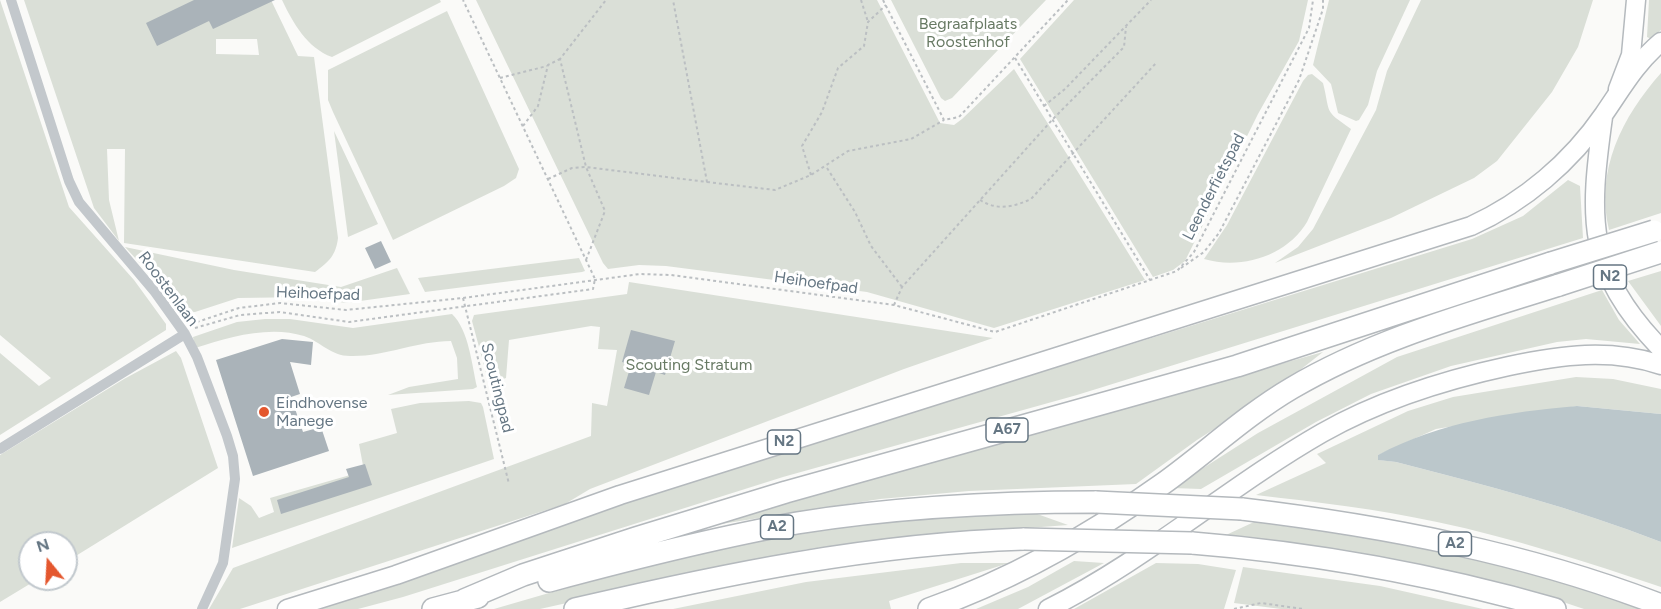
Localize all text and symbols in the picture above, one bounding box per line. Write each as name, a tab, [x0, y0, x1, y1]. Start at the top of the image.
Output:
park label: Begraafplaats Roostenhof	[919, 14, 1017, 52]
street label: Leenderfietspad	[1179, 130, 1249, 244]
street label: Roostenlaan	[134, 248, 202, 330]
road number: N2	[1594, 265, 1626, 289]
street label: Heihoefpad	[773, 268, 859, 298]
street label: Heihoefpad	[276, 283, 360, 305]
street label: Scoutingpad	[477, 341, 517, 435]
park label: Scouting Stratum	[626, 355, 752, 375]
place label: Eindhovense Manege	[276, 393, 367, 431]
marker: Eindhovense Manege	[257, 405, 271, 419]
road number: A67	[986, 418, 1028, 442]
road number: N2	[768, 430, 800, 454]
road number: A2	[760, 515, 794, 539]
north arrow	[18, 531, 78, 591]
road number: A2	[1438, 532, 1472, 556]
text: N	[34, 534, 52, 556]

